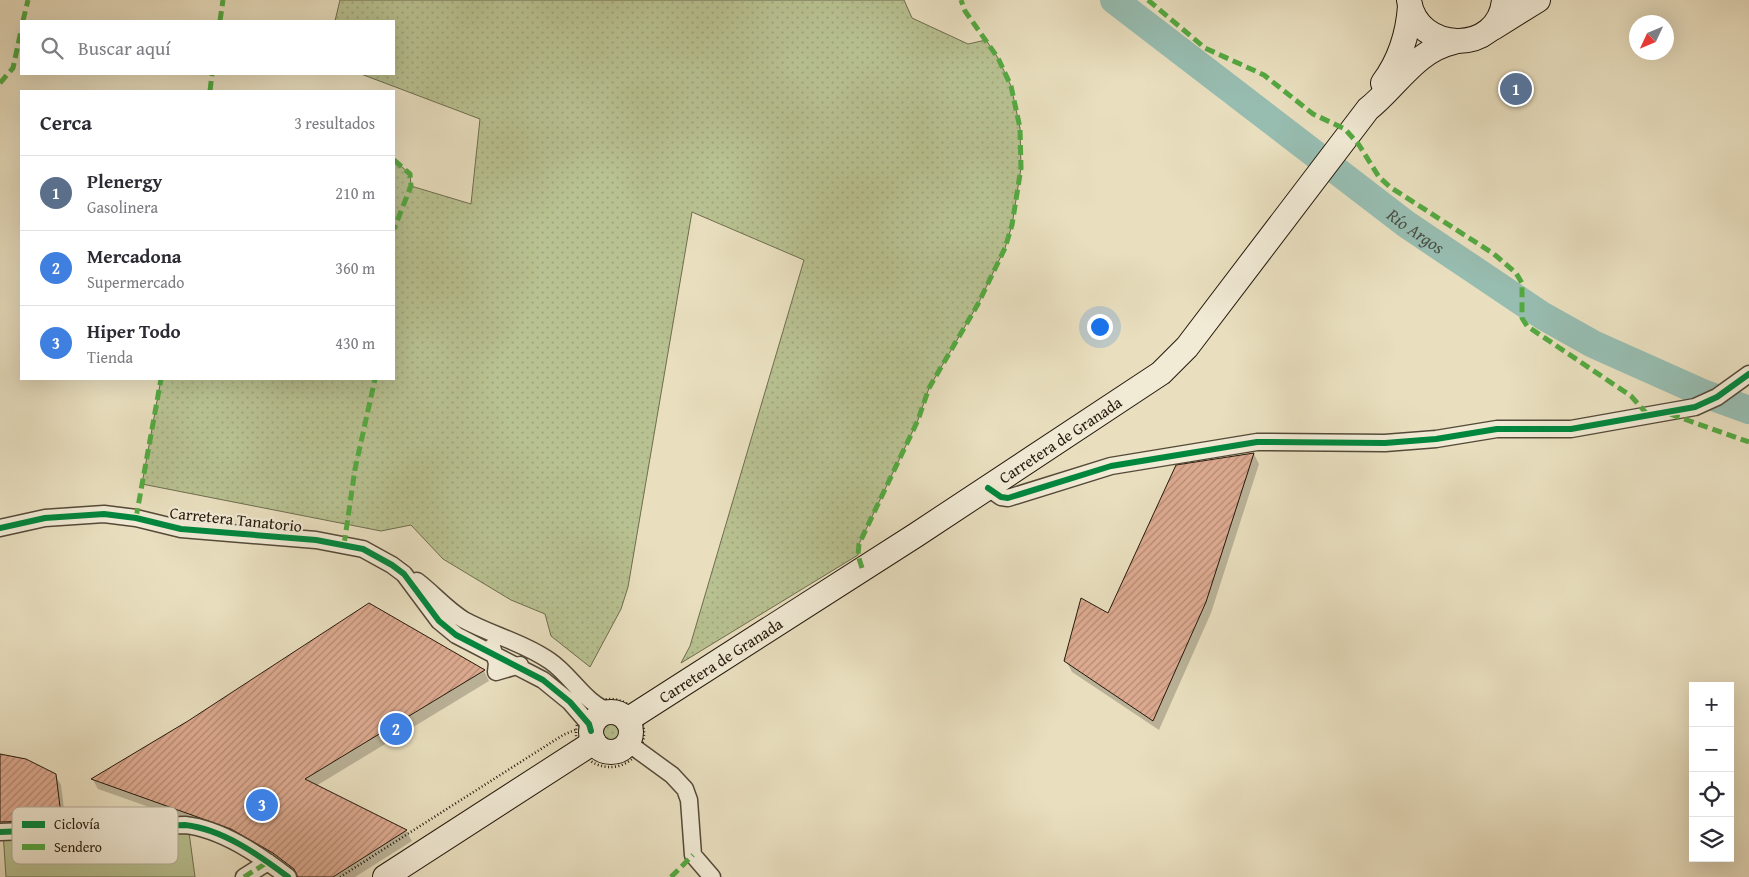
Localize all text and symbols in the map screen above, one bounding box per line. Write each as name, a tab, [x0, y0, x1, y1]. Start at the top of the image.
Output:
north arrow	[1629, 15, 1674, 60]
search box	[20, 20, 395, 75]
icon: search	[38, 34, 66, 62]
text: Buscar aquí	[78, 34, 171, 62]
pin: 1	[1500, 70, 1532, 108]
text: Cerca	[40, 107, 92, 138]
text: 3 resultados	[294, 111, 375, 135]
text: Plenergy	[87, 167, 162, 195]
text: 1	[52, 181, 60, 205]
text: 210 m	[335, 181, 375, 205]
text: Gasolinera	[87, 195, 158, 219]
water label: Río Argos	[1381, 200, 1451, 260]
text: Mercadona	[87, 242, 182, 270]
text: 2	[52, 256, 60, 280]
text: 360 m	[335, 256, 375, 280]
text: Supermercado	[87, 270, 185, 294]
your location	[1087, 314, 1113, 340]
text: Hiper Todo	[87, 317, 181, 345]
text: 3	[52, 331, 60, 355]
text: 430 m	[335, 331, 375, 355]
text: Tienda	[87, 345, 133, 369]
street label: Carretera de Granada	[994, 390, 1127, 489]
street label: Carretera Tanatorio	[169, 500, 303, 538]
street label: Carretera de Granada	[654, 611, 788, 709]
map controls	[1689, 682, 1734, 862]
button: +	[1689, 682, 1734, 727]
pin: 2	[380, 710, 412, 748]
button: −	[1689, 727, 1734, 772]
button: locate	[1689, 772, 1734, 817]
pin: 3	[246, 786, 278, 824]
legend	[12, 807, 178, 864]
text: Ciclovía	[54, 814, 100, 834]
button: layers	[1689, 817, 1734, 862]
text: Sendero	[54, 837, 102, 857]

